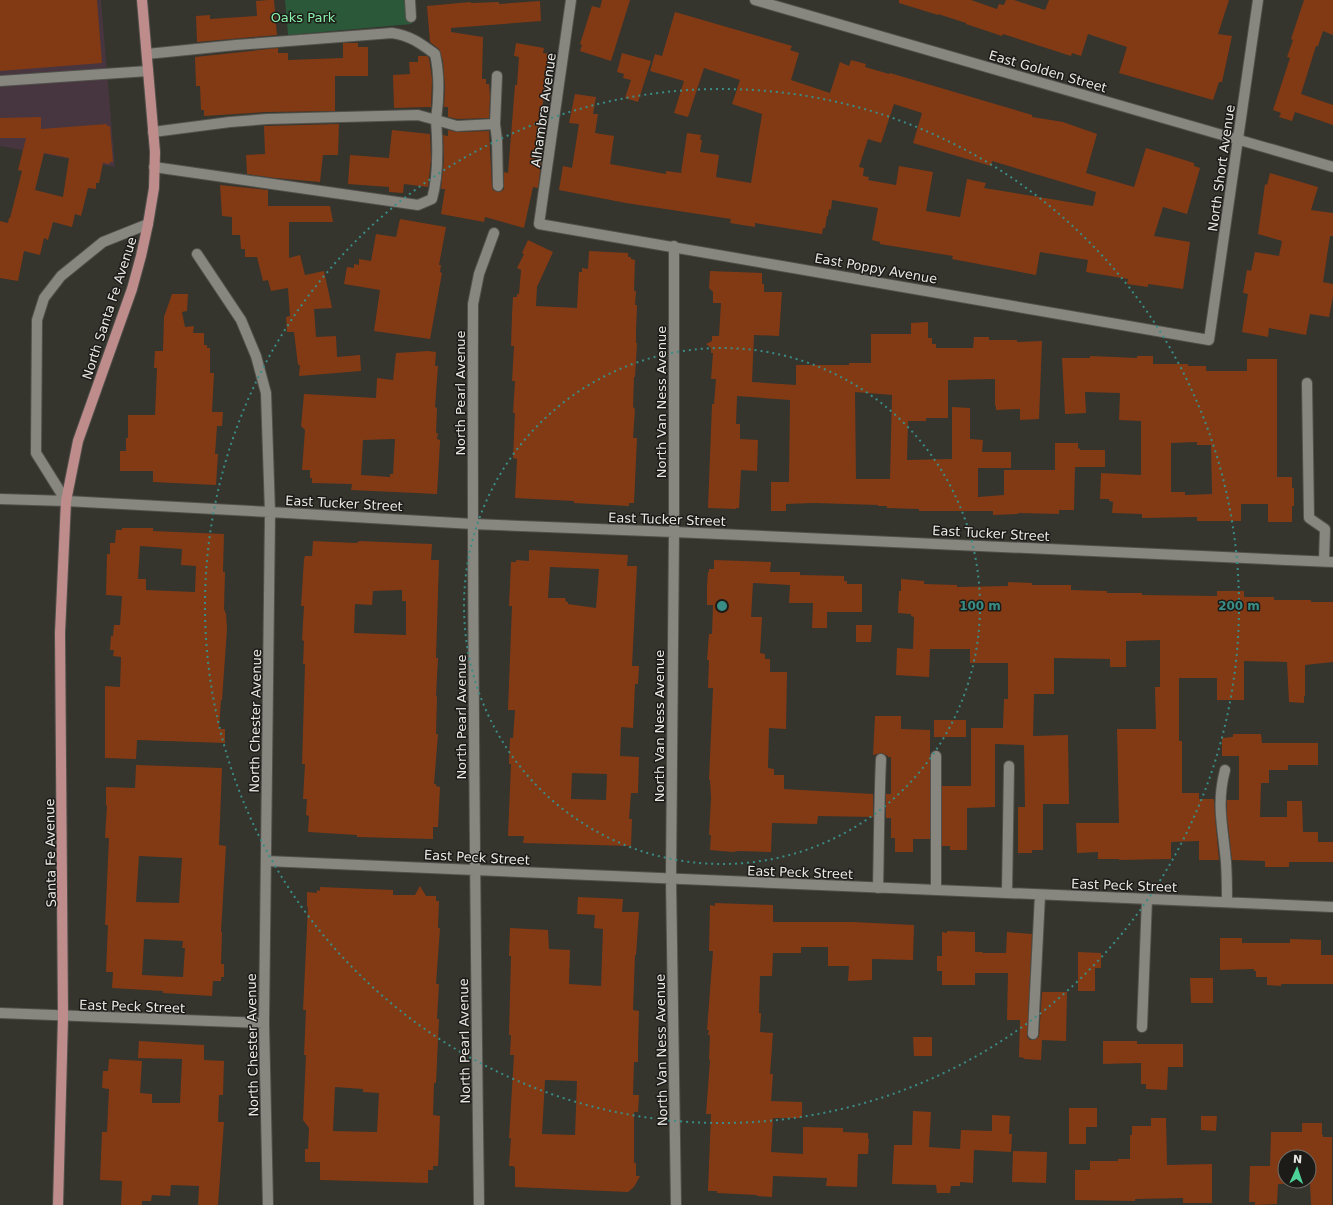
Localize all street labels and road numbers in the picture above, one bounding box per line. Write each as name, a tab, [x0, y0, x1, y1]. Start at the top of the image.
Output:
street label: East Golden Street	[987, 47, 1109, 95]
street label: Alhambra Avenue	[528, 52, 559, 168]
street label: North Short Avenue	[1205, 104, 1238, 232]
street label: North Santa Fe Avenue	[79, 235, 140, 381]
street label: East Poppy Avenue	[813, 250, 938, 287]
street label: North Van Ness Avenue	[654, 326, 669, 478]
street label: North Pearl Avenue	[453, 330, 468, 456]
street label: East Tucker Street	[285, 493, 403, 514]
street label: East Tucker Street	[608, 510, 726, 529]
street label: East Tucker Street	[932, 523, 1050, 544]
street label: North Chester Avenue	[247, 649, 264, 793]
street label: North Van Ness Avenue	[652, 650, 667, 802]
street label: North Pearl Avenue	[454, 654, 469, 780]
street label: Santa Fe Avenue	[42, 798, 59, 908]
street label: East Peck Street	[424, 847, 530, 868]
street label: East Peck Street	[747, 863, 853, 882]
street label: East Peck Street	[1071, 876, 1177, 895]
street label: North Chester Avenue	[244, 973, 261, 1117]
street label: North Van Ness Avenue	[653, 974, 670, 1126]
street label: North Pearl Avenue	[456, 978, 473, 1104]
street label: East Peck Street	[79, 997, 185, 1016]

